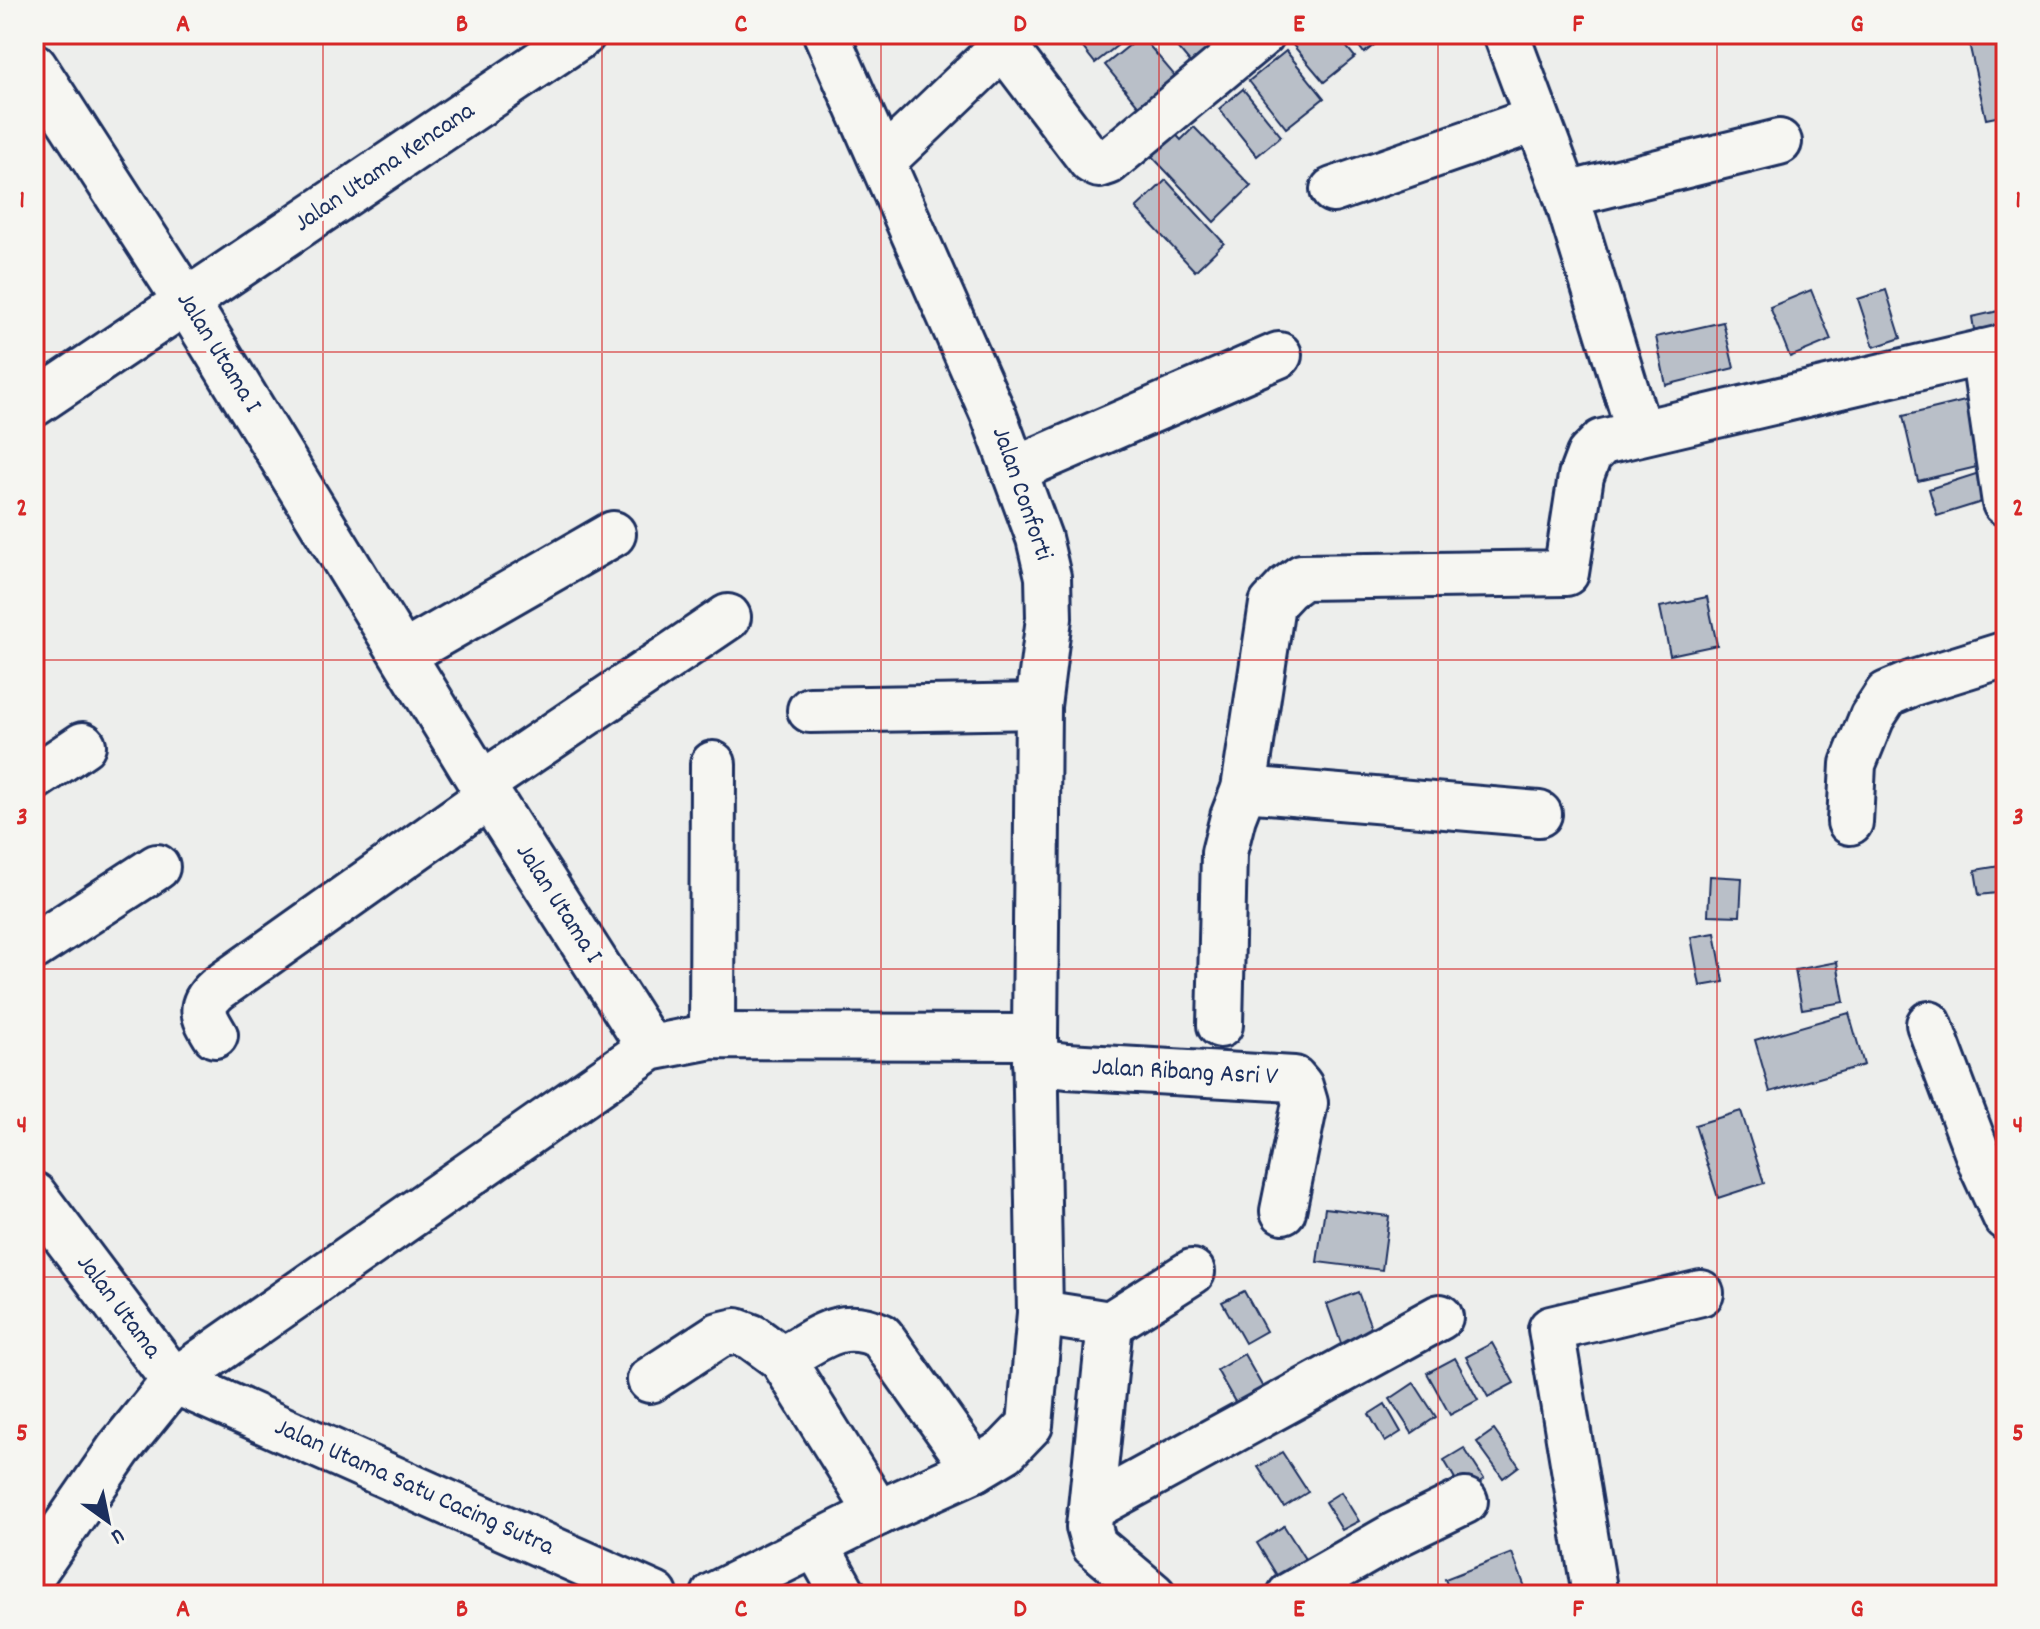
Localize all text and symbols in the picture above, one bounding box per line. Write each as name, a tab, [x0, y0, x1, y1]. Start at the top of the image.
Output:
text: A	[176, 7, 190, 44]
text: B	[456, 7, 468, 44]
text: C	[735, 7, 748, 44]
text: D	[1013, 7, 1027, 44]
text: E	[1293, 7, 1305, 44]
text: F	[1572, 7, 1584, 44]
text: G	[1850, 7, 1864, 44]
street label: Jalan Utama Kencana	[287, 93, 483, 242]
text: 1	[19, 183, 25, 220]
text: 1	[2015, 183, 2021, 220]
street label: Jalan Utama I	[166, 285, 270, 421]
street label: Jalan Conforti	[981, 422, 1061, 566]
text: 2	[16, 491, 28, 528]
text: 2	[2012, 491, 2024, 528]
text: 3	[16, 800, 28, 837]
text: 3	[2012, 800, 2024, 837]
street label: Jalan Utama I	[505, 837, 611, 971]
street label: Jalan Ribang Asri V	[1091, 1050, 1279, 1096]
text: 4	[17, 1108, 27, 1145]
text: 4	[2013, 1108, 2023, 1145]
street label: Jalan Utama	[66, 1247, 170, 1368]
street label: Jalan Utama Satu Cacing Sutra	[268, 1410, 560, 1567]
text: 5	[16, 1416, 28, 1453]
text: 5	[2012, 1416, 2024, 1453]
north arrow	[68, 1481, 148, 1561]
text: U	[104, 1519, 130, 1551]
text: A	[176, 1592, 190, 1629]
text: B	[456, 1592, 468, 1629]
text: C	[735, 1592, 748, 1629]
text: D	[1013, 1592, 1027, 1629]
text: E	[1293, 1592, 1305, 1629]
text: F	[1572, 1592, 1584, 1629]
text: G	[1850, 1592, 1864, 1629]

